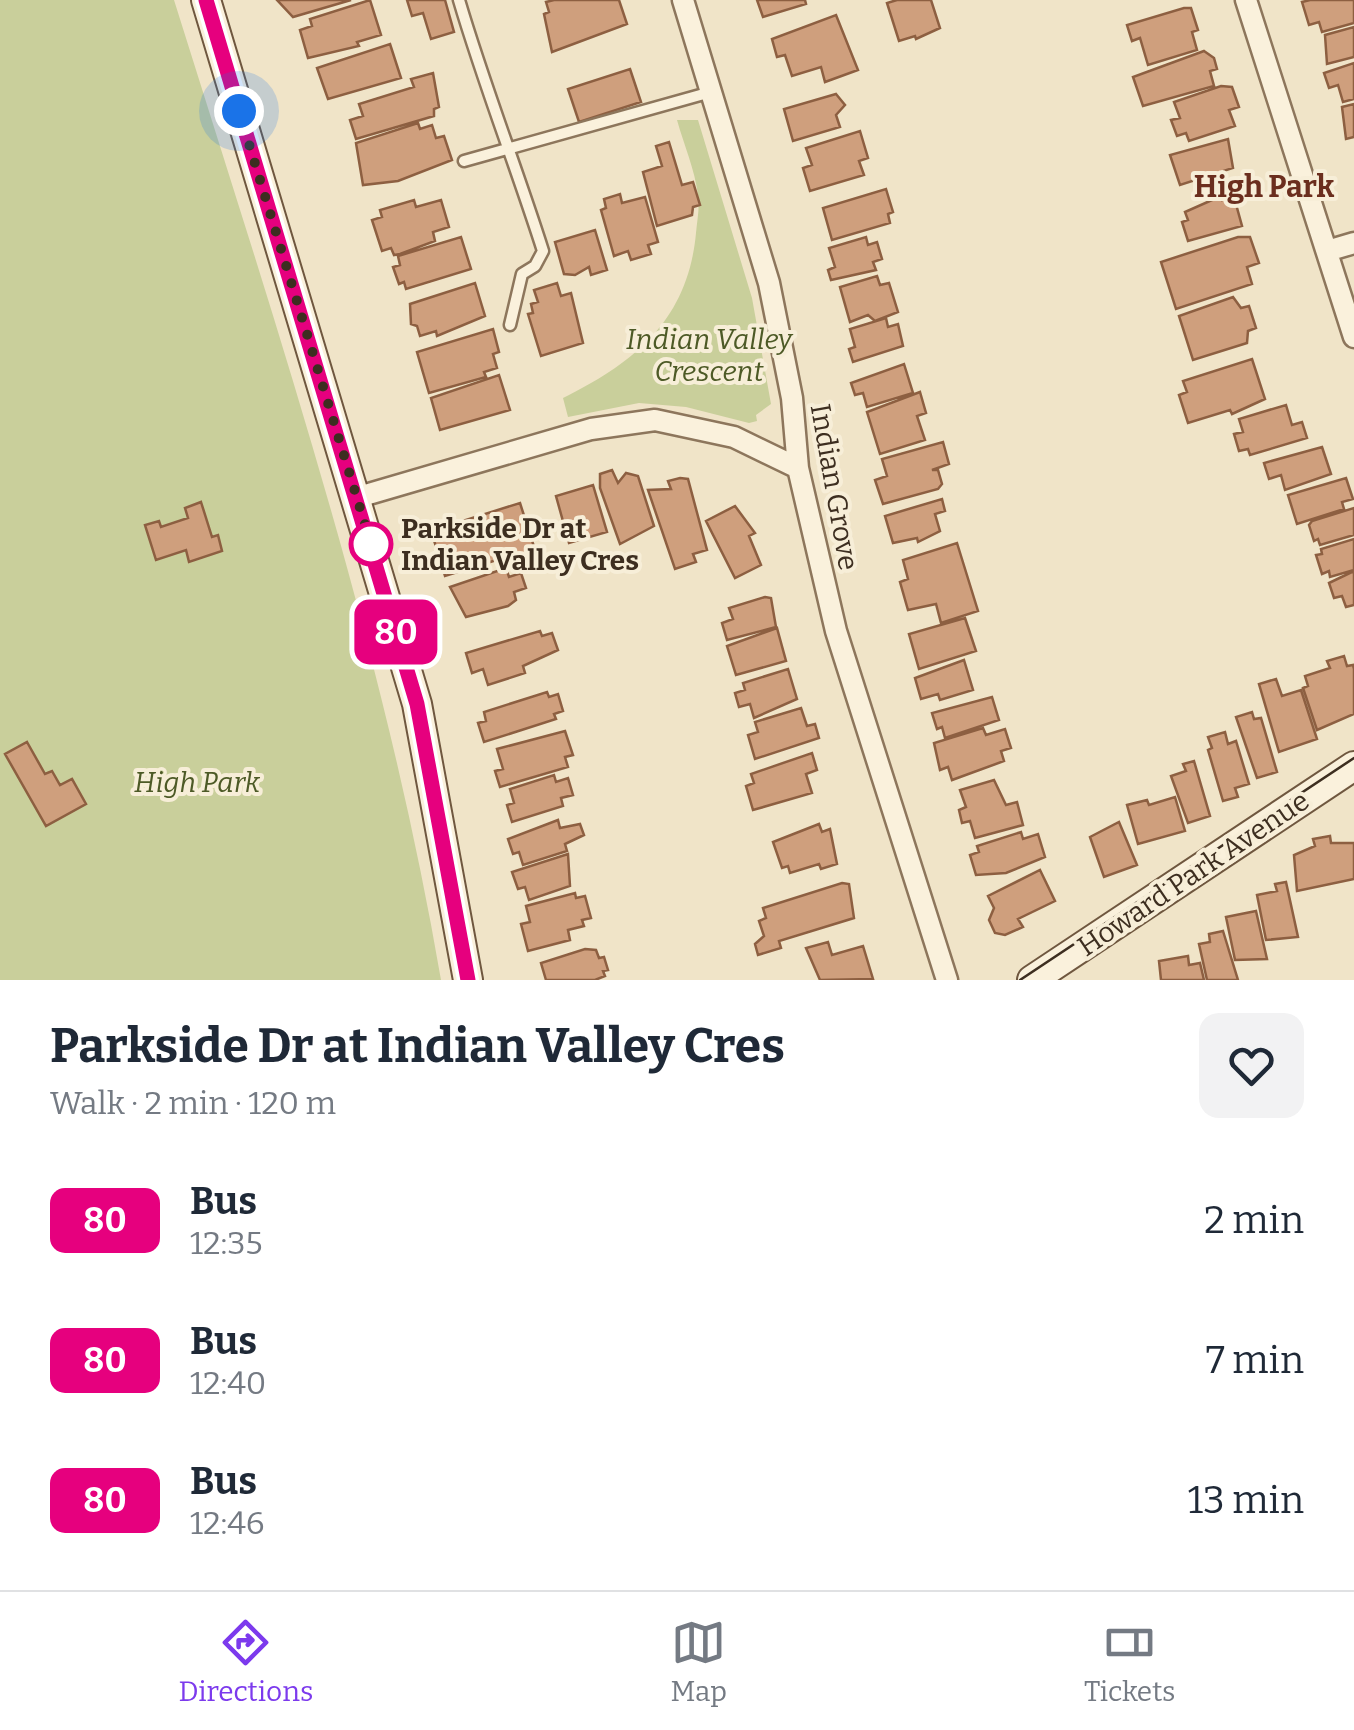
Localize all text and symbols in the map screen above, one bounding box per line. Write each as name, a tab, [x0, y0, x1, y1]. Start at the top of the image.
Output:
your location	[214, 86, 264, 136]
district label: High Park	[1194, 169, 1334, 205]
park label: Indian Valley Crescent	[626, 323, 794, 388]
street label: Indian Grove	[804, 401, 865, 573]
place label: Parkside Dr at Indian Valley Cres	[401, 512, 639, 577]
marker: Parkside Dr at Indian Valley Cres	[350, 523, 392, 565]
line badge: 80	[351, 600, 441, 664]
text: 80	[374, 611, 418, 653]
park label: High Park	[134, 766, 261, 799]
street label: Howard Park Avenue	[1071, 784, 1315, 963]
button: heart	[1199, 1013, 1304, 1118]
text: Parkside Dr at Indian Valley Cres	[50, 1017, 785, 1075]
text: Walk · 2 min · 120 m	[50, 1084, 336, 1122]
text: Bus	[190, 1178, 257, 1224]
text: 2 min	[1204, 1197, 1304, 1243]
text: 80	[83, 1199, 127, 1241]
text: 12:35	[190, 1224, 262, 1262]
text: Bus	[190, 1318, 257, 1364]
text: 7 min	[1206, 1337, 1304, 1383]
text: 80	[83, 1339, 127, 1381]
text: 12:40	[190, 1364, 266, 1402]
text: Bus	[190, 1458, 257, 1504]
text: 13 min	[1188, 1477, 1304, 1523]
text: 80	[83, 1479, 127, 1521]
text: 12:46	[190, 1504, 265, 1542]
tab: Directions	[179, 1615, 313, 1708]
tab: Map	[670, 1615, 727, 1708]
tab: Tickets	[1084, 1615, 1175, 1708]

